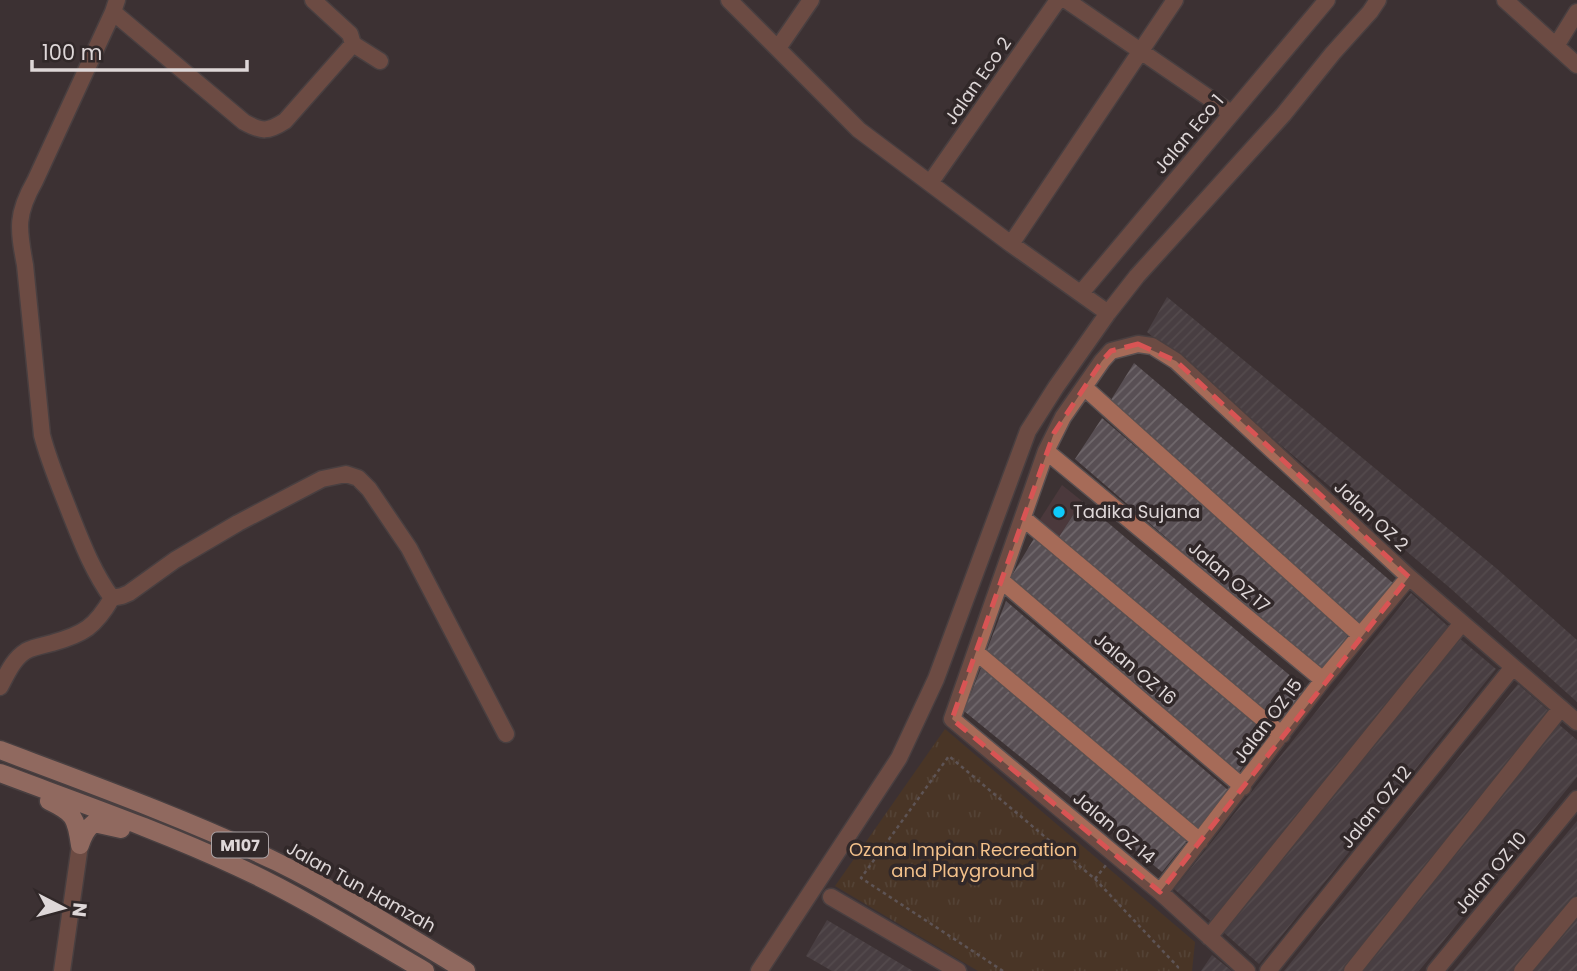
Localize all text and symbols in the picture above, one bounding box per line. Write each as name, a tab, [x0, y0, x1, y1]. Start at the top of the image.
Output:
scale bar	[32, 28, 247, 72]
street label: Jalan Eco 2	[938, 32, 1017, 129]
text: 100 m	[42, 38, 102, 67]
street label: Jalan Eco 1	[1148, 89, 1229, 179]
street label: Jalan OZ 2	[1329, 475, 1414, 557]
place label: Tadika Sujana	[1073, 499, 1200, 524]
marker: Tadika Sujana	[1051, 504, 1067, 520]
street label: Jalan OZ 17	[1183, 535, 1275, 618]
street label: Jalan OZ 16	[1089, 627, 1182, 710]
street label: Jalan OZ 15	[1227, 673, 1308, 768]
street label: Jalan OZ 12	[1335, 760, 1417, 853]
street label: Jalan OZ 14	[1068, 786, 1161, 869]
street label: Jalan OZ 10	[1449, 826, 1532, 919]
road number: M107	[212, 832, 268, 858]
street label: Jalan Tun Hamzah	[282, 835, 440, 938]
park label: Ozana Impian Recreation and Playground	[849, 837, 1077, 883]
north arrow	[28, 873, 98, 943]
text: N	[65, 901, 94, 918]

